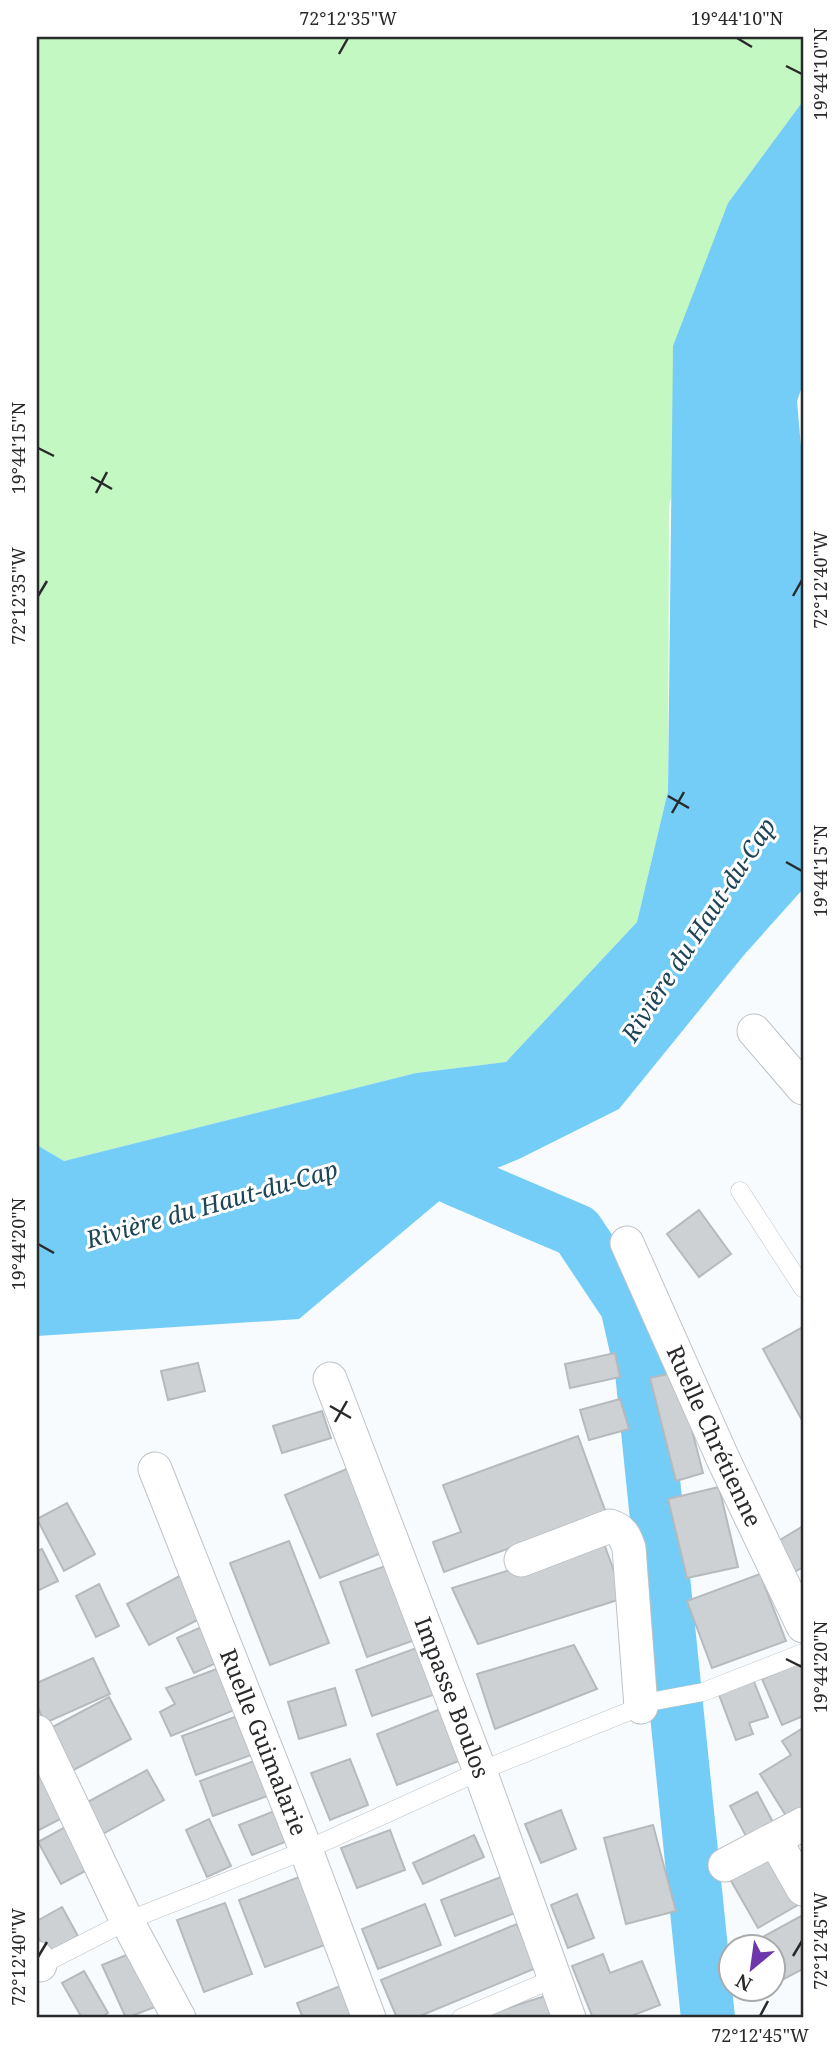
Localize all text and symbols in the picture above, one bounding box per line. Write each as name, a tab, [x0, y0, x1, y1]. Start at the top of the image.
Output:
text: 72°12'35"W	[299, 6, 397, 30]
text: 19°44'10"N	[691, 6, 784, 30]
text: 19°44'10"N	[808, 27, 832, 120]
text: 19°44'15"N	[6, 401, 30, 494]
text: 72°12'40"W	[808, 531, 832, 629]
text: 72°12'35"W	[6, 547, 30, 645]
water label: Rivière du Haut-du-Cap	[612, 811, 783, 1048]
text: 19°44'15"N	[808, 824, 832, 917]
water label: Rivière du Haut-du-Cap	[81, 1152, 341, 1256]
text: 19°44'20"N	[6, 1197, 30, 1290]
street label: Ruelle Chrétienne	[660, 1340, 770, 1532]
street label: Impasse Boulos	[407, 1612, 498, 1782]
text: 19°44'20"N	[808, 1620, 832, 1713]
street label: Ruelle Guimalarie	[213, 1644, 316, 1840]
text: 72°12'45"W	[808, 1892, 832, 1990]
text: 72°12'40"W	[6, 1908, 30, 2006]
north arrow	[718, 1932, 788, 2002]
text: N	[731, 1968, 757, 1998]
text: 72°12'45"W	[711, 2023, 809, 2047]

